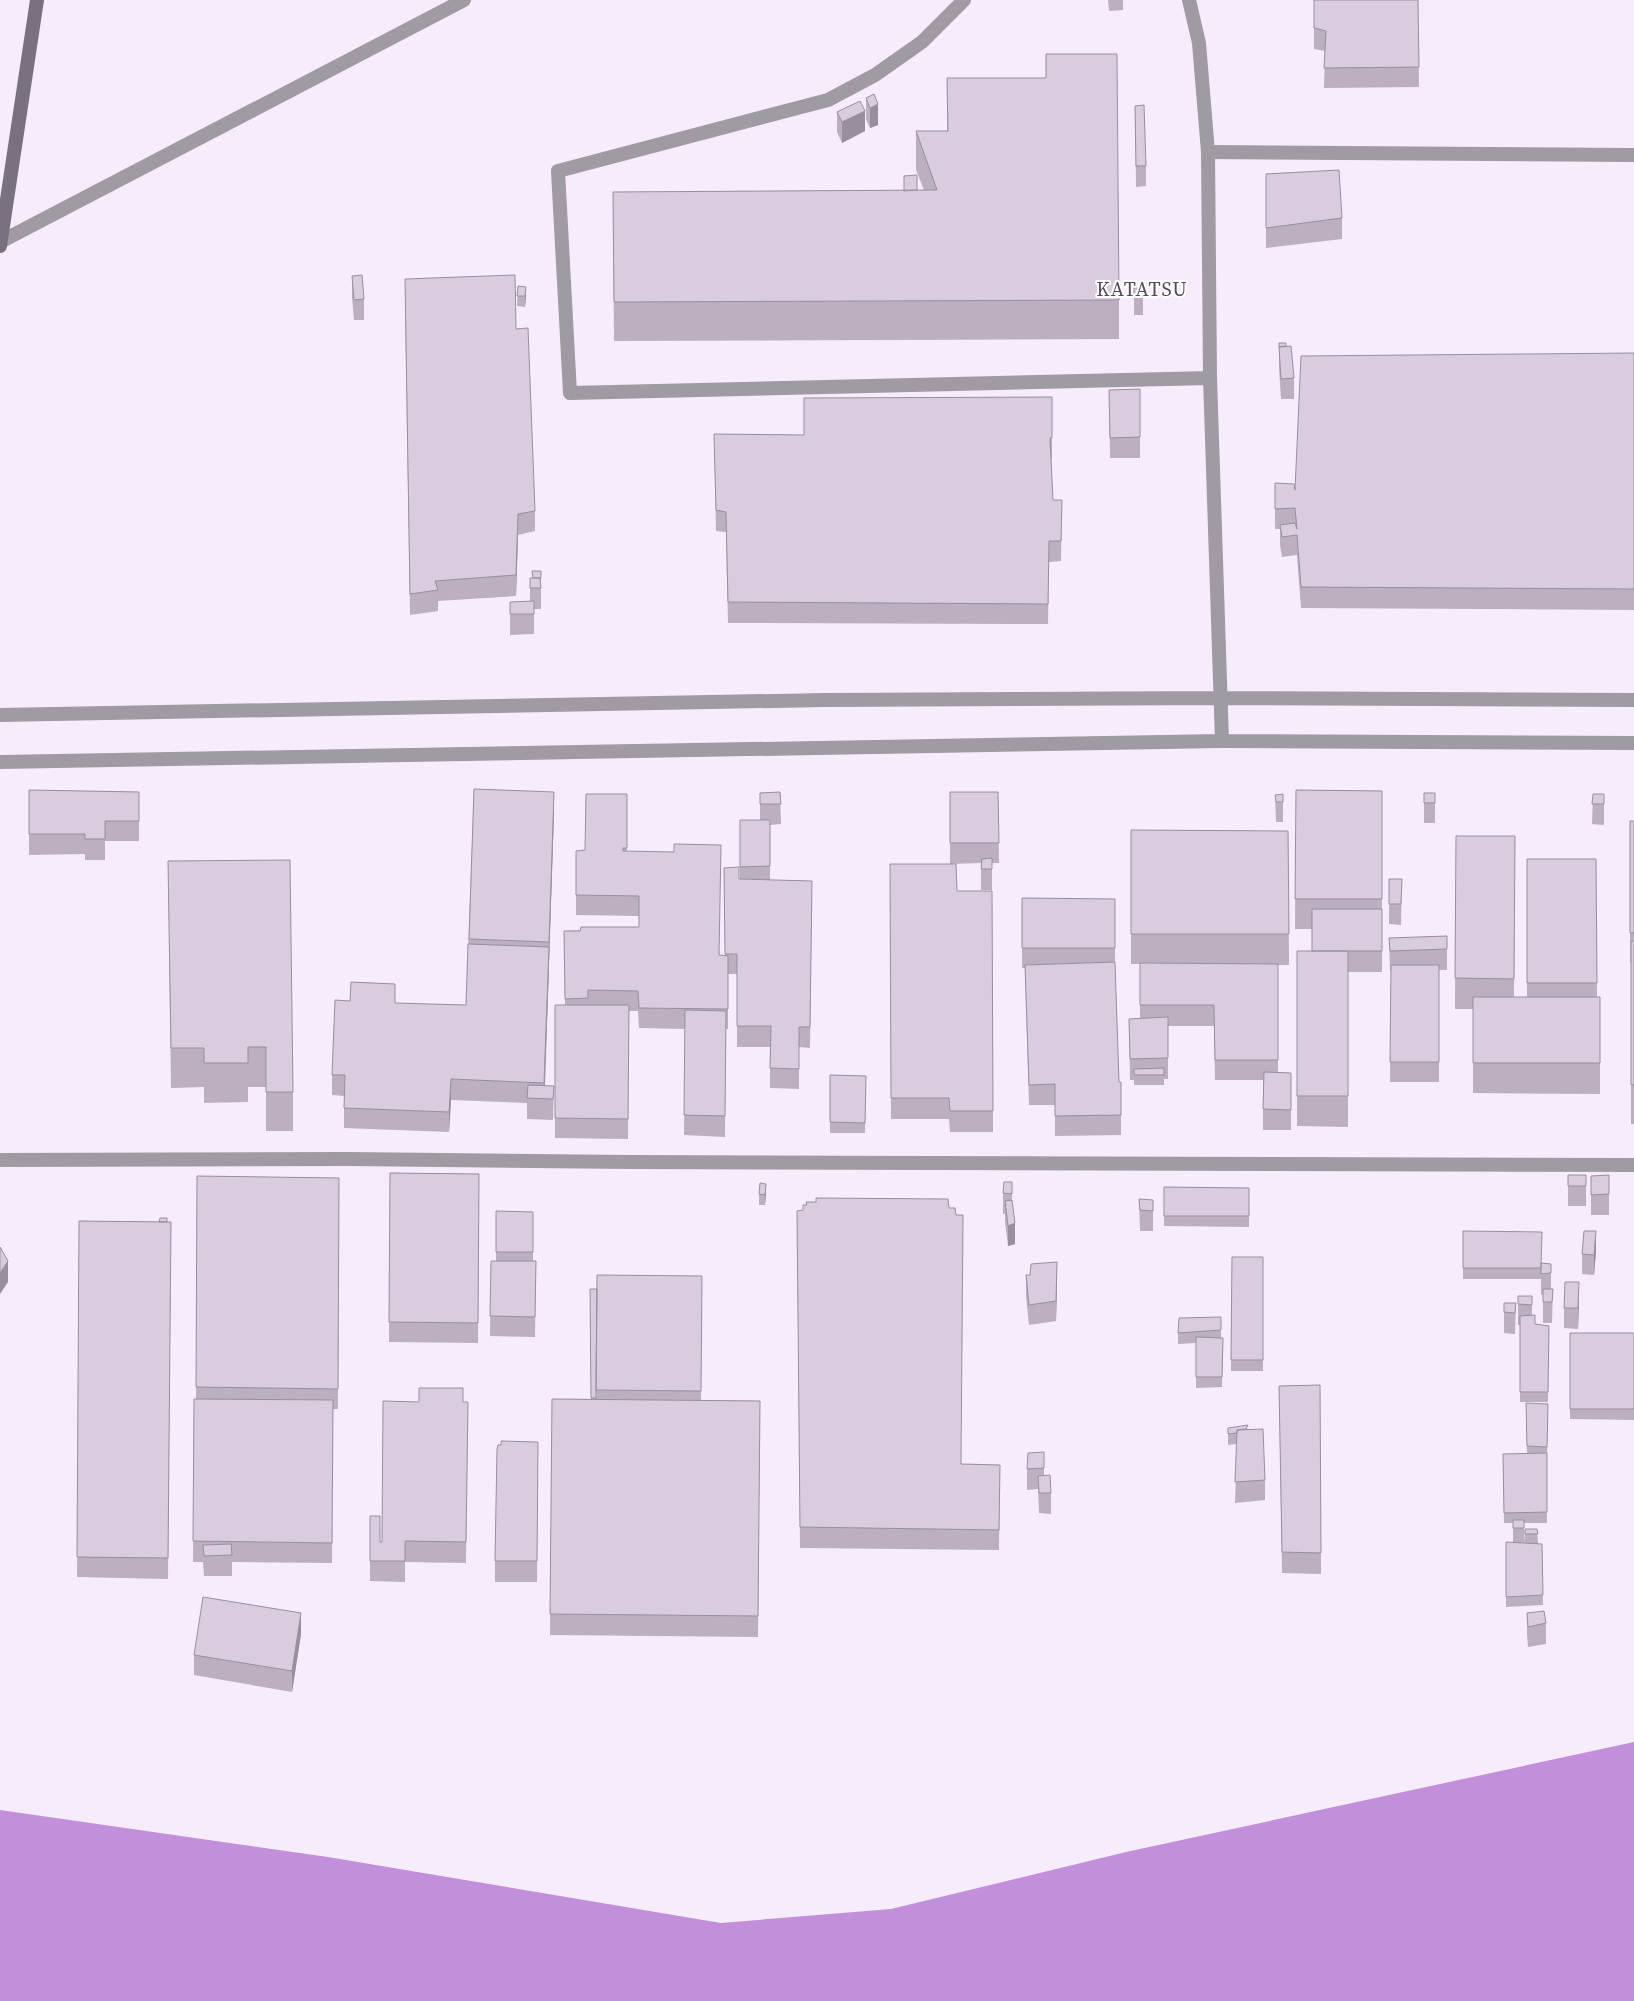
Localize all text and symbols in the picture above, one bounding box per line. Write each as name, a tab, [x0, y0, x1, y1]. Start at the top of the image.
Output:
district label: KATATSU	[1096, 275, 1188, 303]

